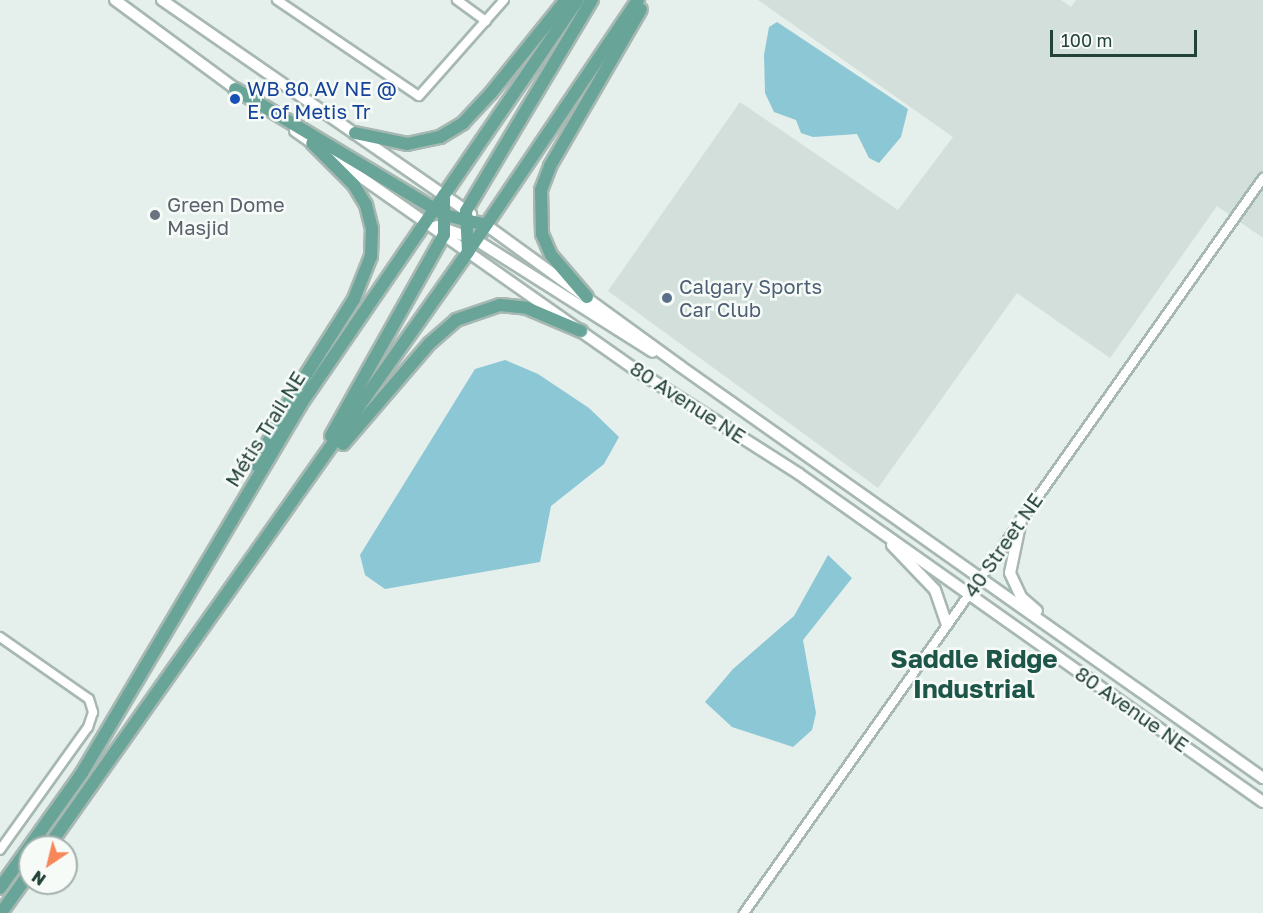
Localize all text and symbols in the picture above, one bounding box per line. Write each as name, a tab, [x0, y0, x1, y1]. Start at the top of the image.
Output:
scale bar	[1053, 18, 1200, 56]
text: 100 m	[1061, 29, 1112, 51]
place label: WB 80 AV NE @ E. of Metis Tr	[247, 76, 397, 123]
marker: WB 80 AV NE @ E. of Metis Tr	[228, 92, 242, 106]
place label: Green Dome Masjid	[167, 192, 284, 239]
marker: Green Dome Masjid	[148, 208, 162, 222]
place label: Calgary Sports Car Club	[679, 274, 822, 321]
marker: Calgary Sports Car Club	[660, 291, 674, 305]
street label: 80 Avenue NE	[626, 356, 750, 448]
street label: Métis Trail NE	[220, 367, 310, 491]
street label: 40 Street NE	[958, 488, 1048, 602]
district label: Saddle Ridge Industrial	[890, 643, 1058, 704]
street label: 80 Avenue NE	[1071, 661, 1193, 757]
north arrow	[18, 835, 78, 895]
text: N	[28, 866, 50, 890]

